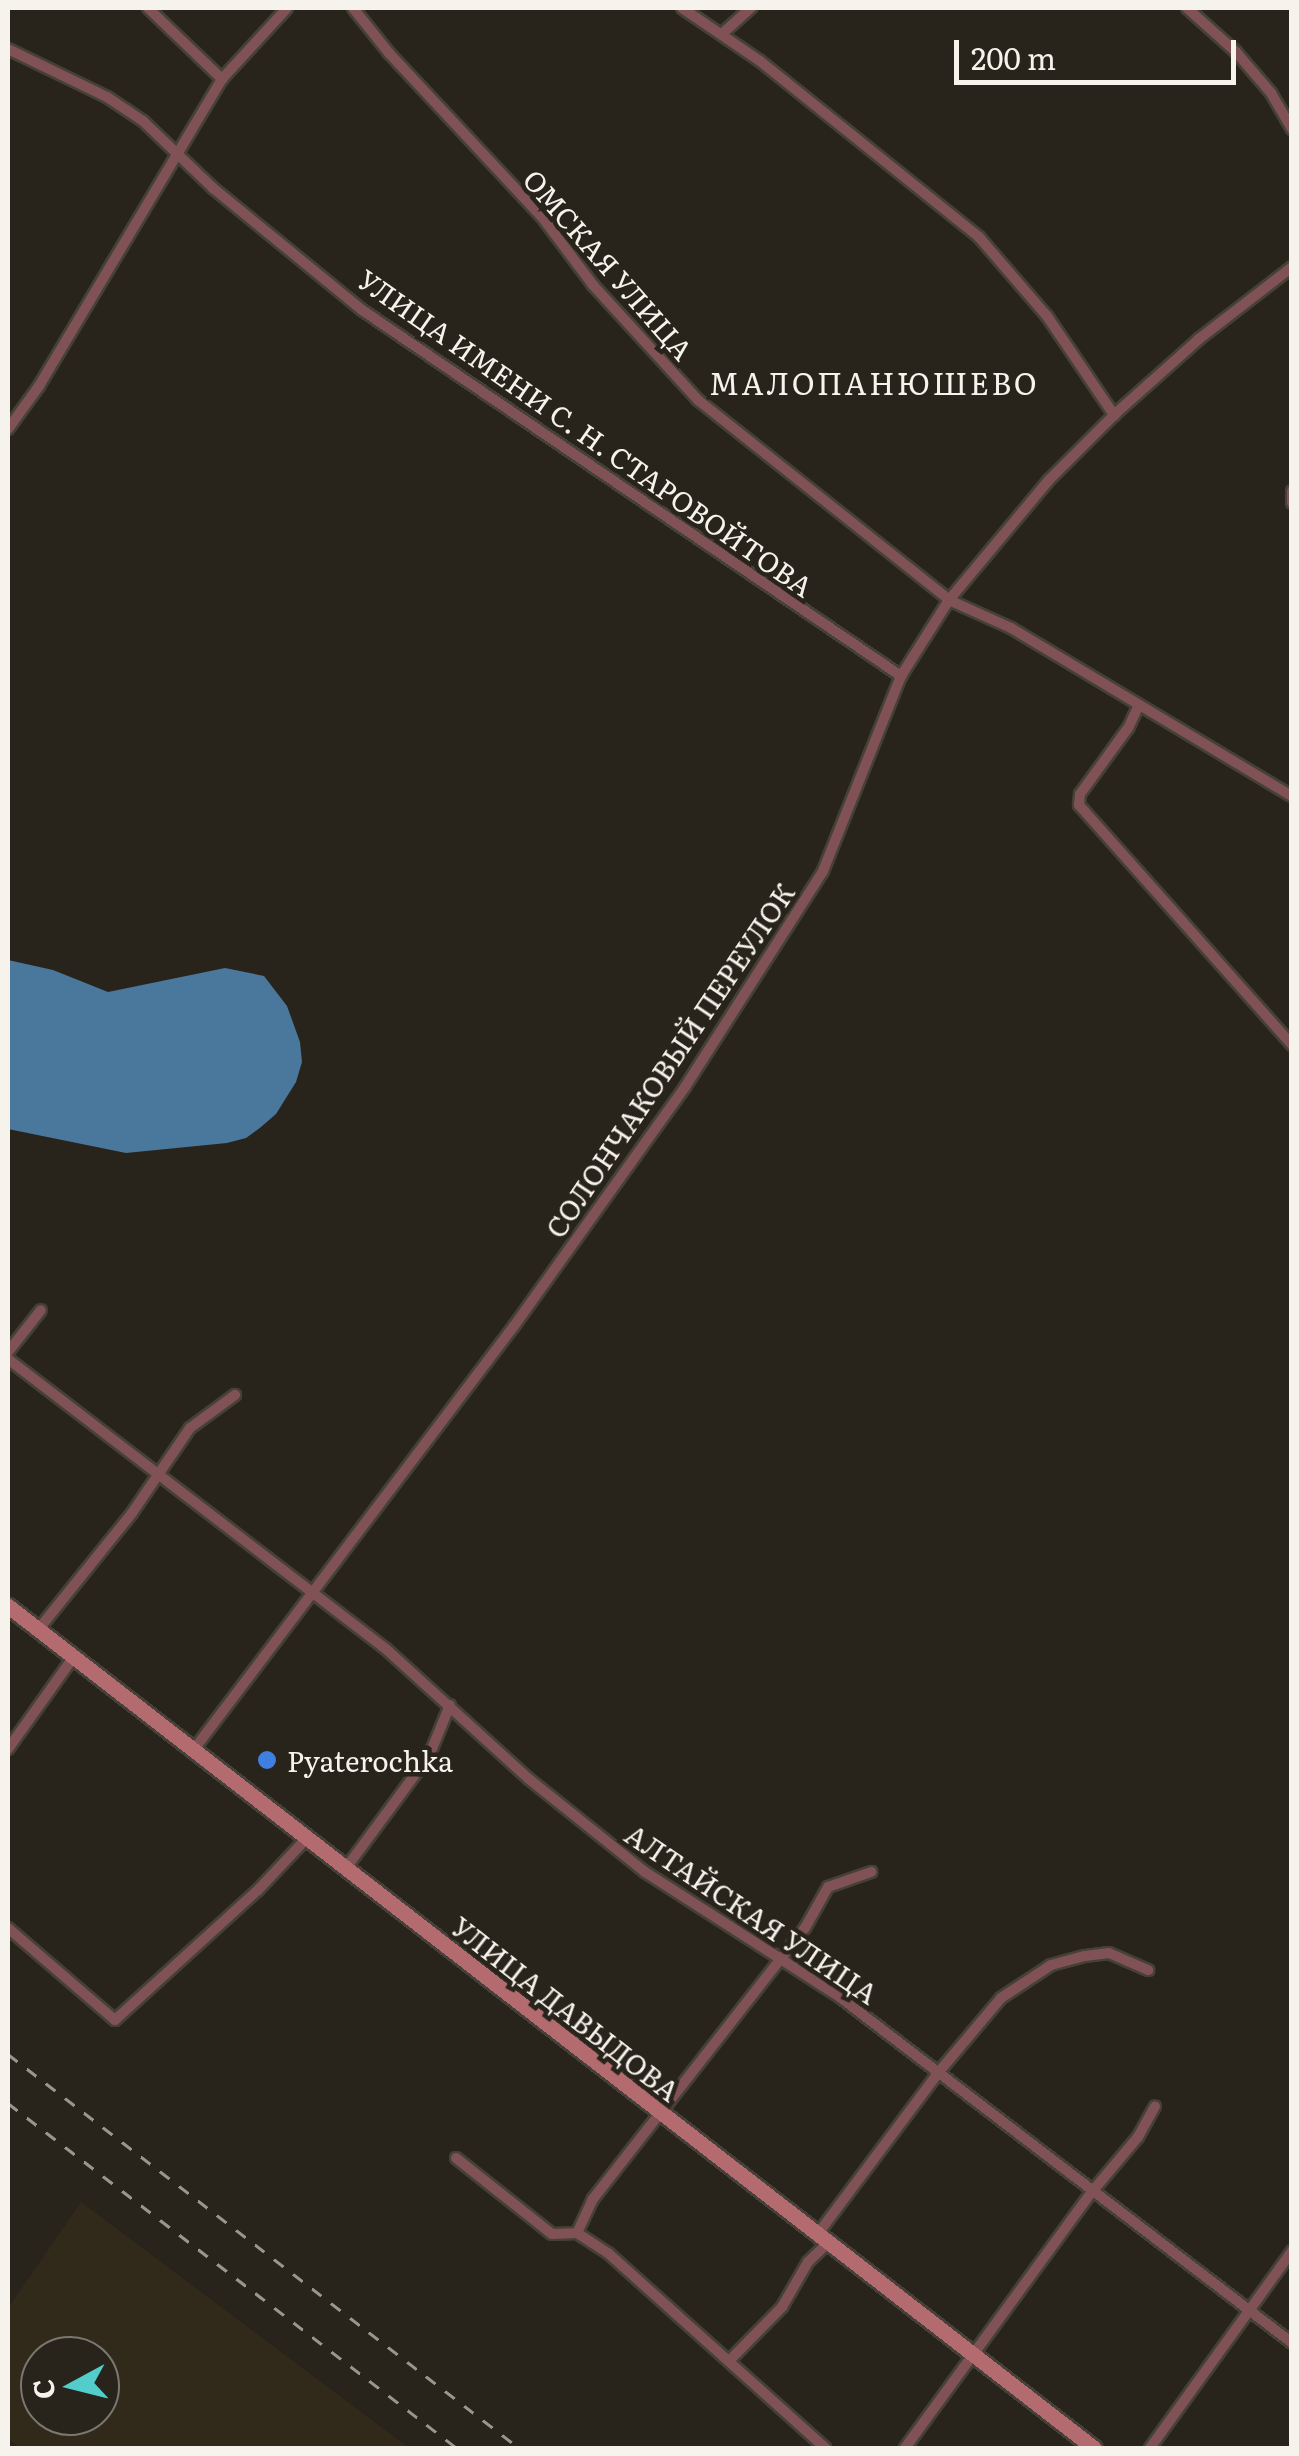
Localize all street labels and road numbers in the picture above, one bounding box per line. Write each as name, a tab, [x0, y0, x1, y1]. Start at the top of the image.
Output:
street label: ОМСКАЯ УЛИЦА	[517, 162, 701, 366]
street label: УЛИЦА ИМЕНИ С. Н. СТАРОВОЙТОВА	[352, 261, 820, 603]
street label: СОЛОНЧАКОВЫЙ ПЕРЕУЛОК	[538, 876, 800, 1244]
street label: АЛТАЙСКАЯ УЛИЦА	[619, 1816, 885, 2010]
street label: УЛИЦА ДАВЫДОВА	[445, 1909, 687, 2107]

